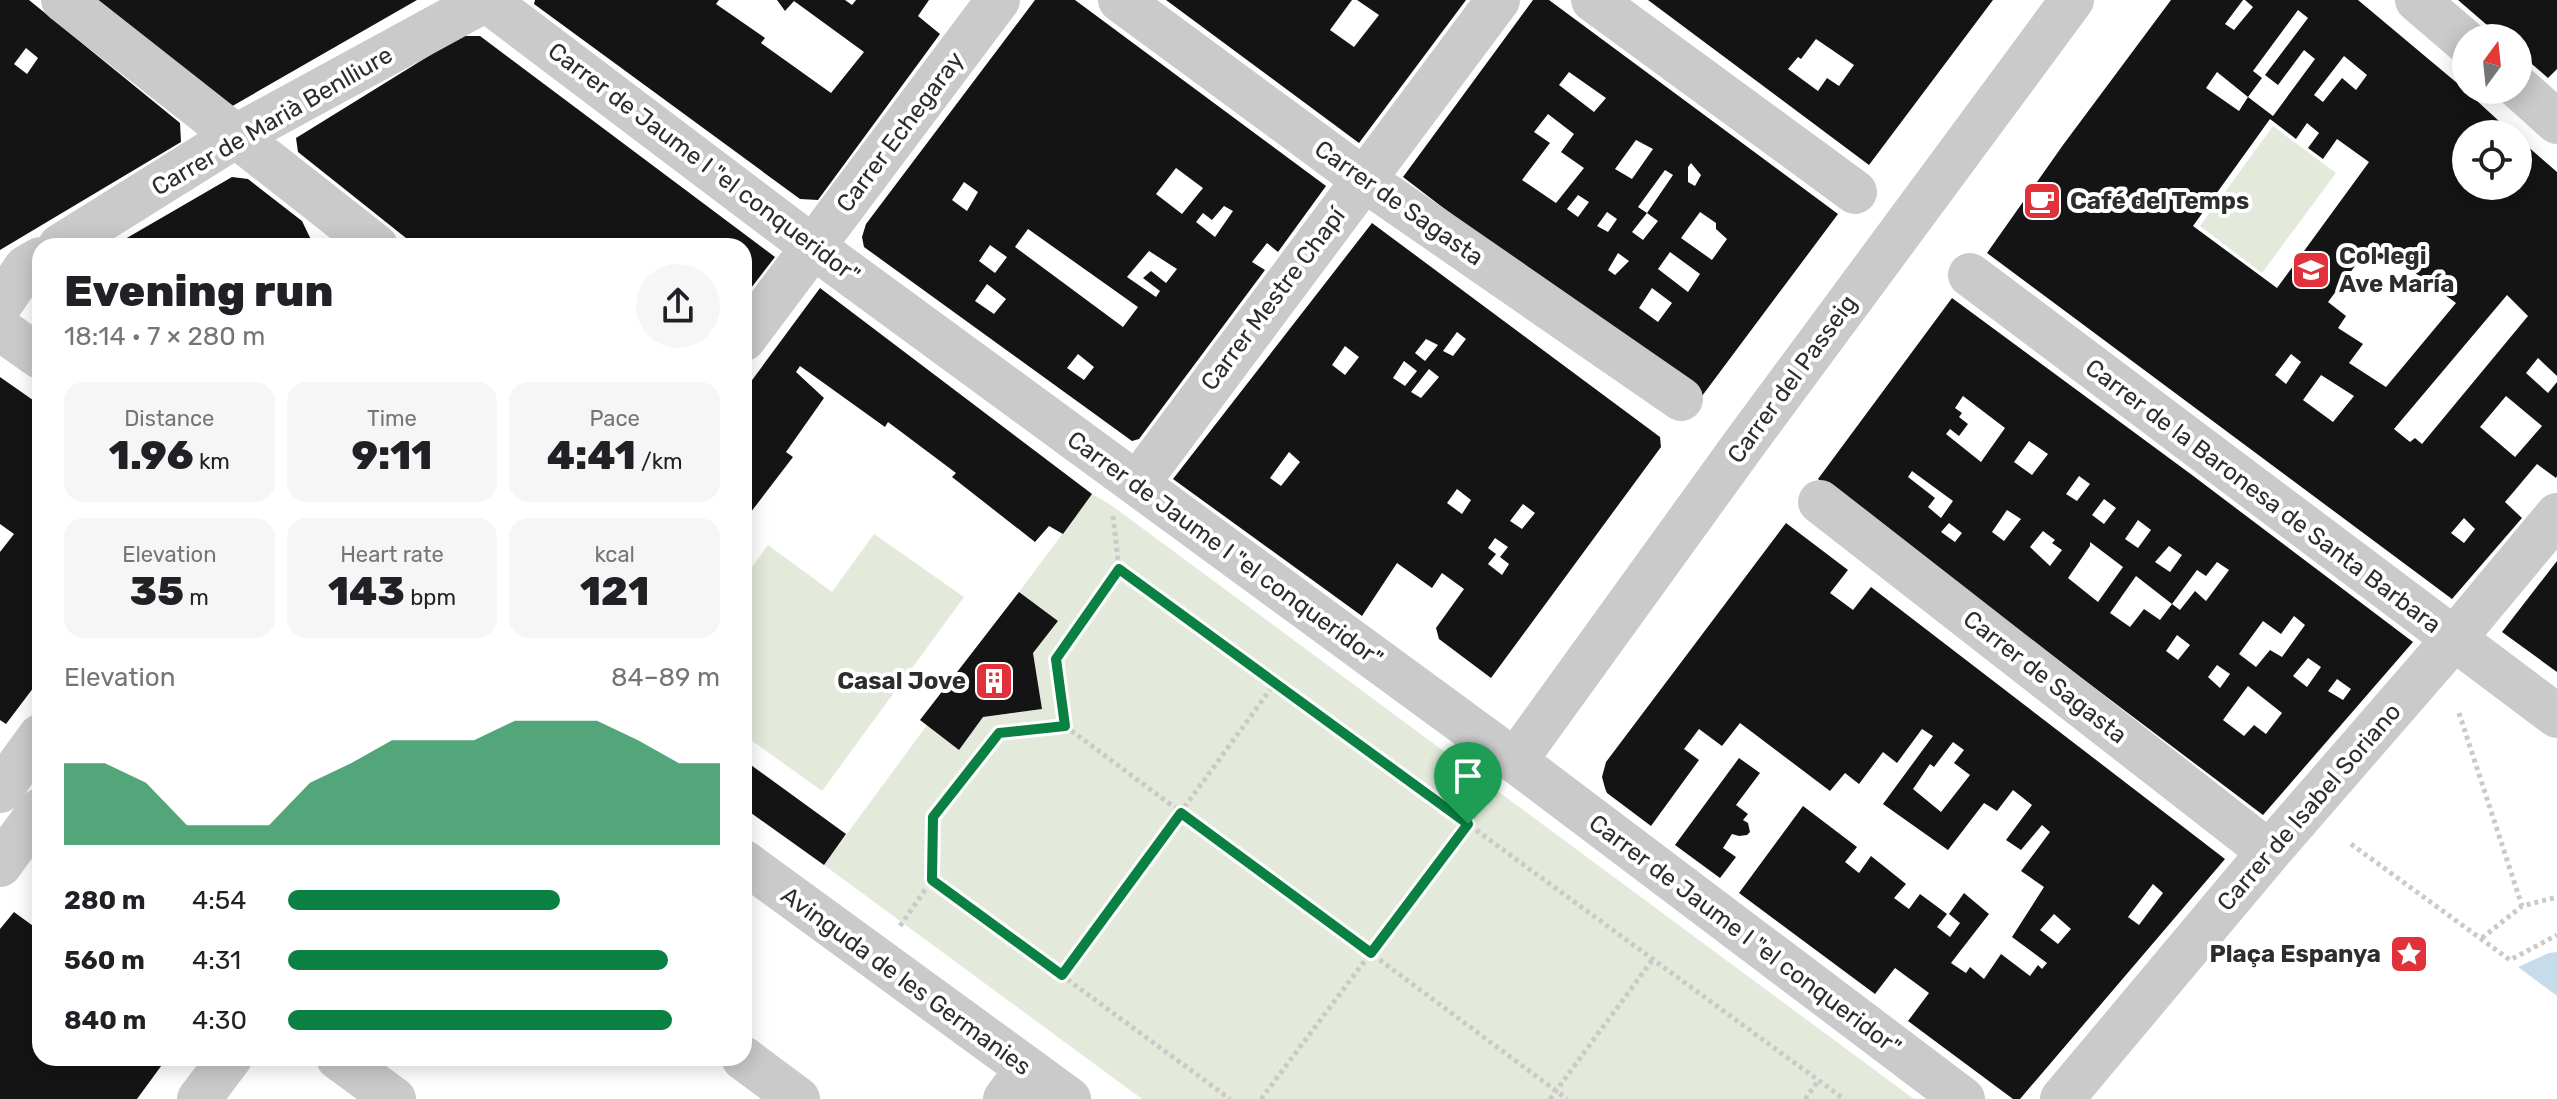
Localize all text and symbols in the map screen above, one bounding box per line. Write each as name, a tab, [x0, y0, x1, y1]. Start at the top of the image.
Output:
north arrow	[2452, 24, 2532, 104]
map controls	[2452, 24, 2532, 200]
street label: Carrer de Jaume I "el conqueridor"	[543, 37, 865, 289]
street label: Carrer de Marià Benlliure	[147, 41, 397, 201]
street label: Carrer Echegaray	[831, 46, 969, 218]
button: locate	[2452, 120, 2532, 200]
street label: Carrer de Sagasta	[1309, 134, 1489, 272]
cafe icon: Café del Temps	[2021, 180, 2063, 222]
place label: Café del Temps	[2070, 187, 2249, 215]
street label: Carrer Mestre Chapí	[1195, 201, 1352, 396]
place label: Col·legi Ave María	[2339, 242, 2454, 298]
school or university icon: Col·legi Ave María	[2290, 249, 2332, 291]
button: share	[636, 264, 720, 348]
text: Evening run	[64, 265, 333, 317]
street label: Carrer del Passeig	[1722, 289, 1862, 469]
text: 18:14 · 7 × 280 m	[64, 321, 265, 352]
street label: Carrer de la Baronesa de Santa Barbara	[2080, 353, 2446, 639]
text: Distance	[124, 405, 214, 432]
text: Time	[367, 405, 417, 432]
text: Pace	[589, 405, 640, 432]
street label: Carrer de Jaume I "el conqueridor"	[1062, 425, 1388, 673]
text: 1.96	[109, 432, 194, 479]
text: 9:11	[352, 432, 432, 479]
text: 4:41	[547, 432, 636, 479]
text: km	[194, 448, 230, 475]
text: /km	[636, 448, 683, 475]
text: Elevation	[122, 541, 216, 568]
text: Heart rate	[340, 541, 444, 568]
text: kcal	[594, 541, 635, 568]
text: 35	[130, 568, 184, 615]
text: 143	[328, 568, 405, 615]
text: 121	[580, 568, 649, 615]
text: m	[184, 584, 209, 611]
text: bpm	[405, 584, 456, 611]
street label: Carrer de Sagasta	[1958, 605, 2132, 749]
building icon: Casal Jove	[973, 660, 1015, 702]
text: Elevation	[64, 662, 175, 693]
text: 84–89 m	[611, 662, 720, 693]
place label: Casal Jove	[837, 667, 966, 695]
street label: Carrer de Isabel Soriano	[2211, 698, 2407, 916]
pin	[1434, 742, 1502, 824]
icon: arrive	[1446, 754, 1490, 798]
street label: Carrer de Jaume I "el conqueridor"	[1584, 809, 1906, 1061]
street label: Avinguda de les Germanies	[776, 881, 1036, 1081]
text: 280 m	[64, 885, 146, 916]
text: 4:54	[192, 885, 246, 916]
place icon: Plaça Espanya	[2388, 933, 2430, 975]
place label: Plaça Espanya	[2209, 940, 2381, 968]
text: 560 m	[64, 945, 145, 976]
text: 4:31	[192, 945, 241, 976]
text: 840 m	[64, 1005, 146, 1036]
text: 4:30	[192, 1005, 247, 1036]

